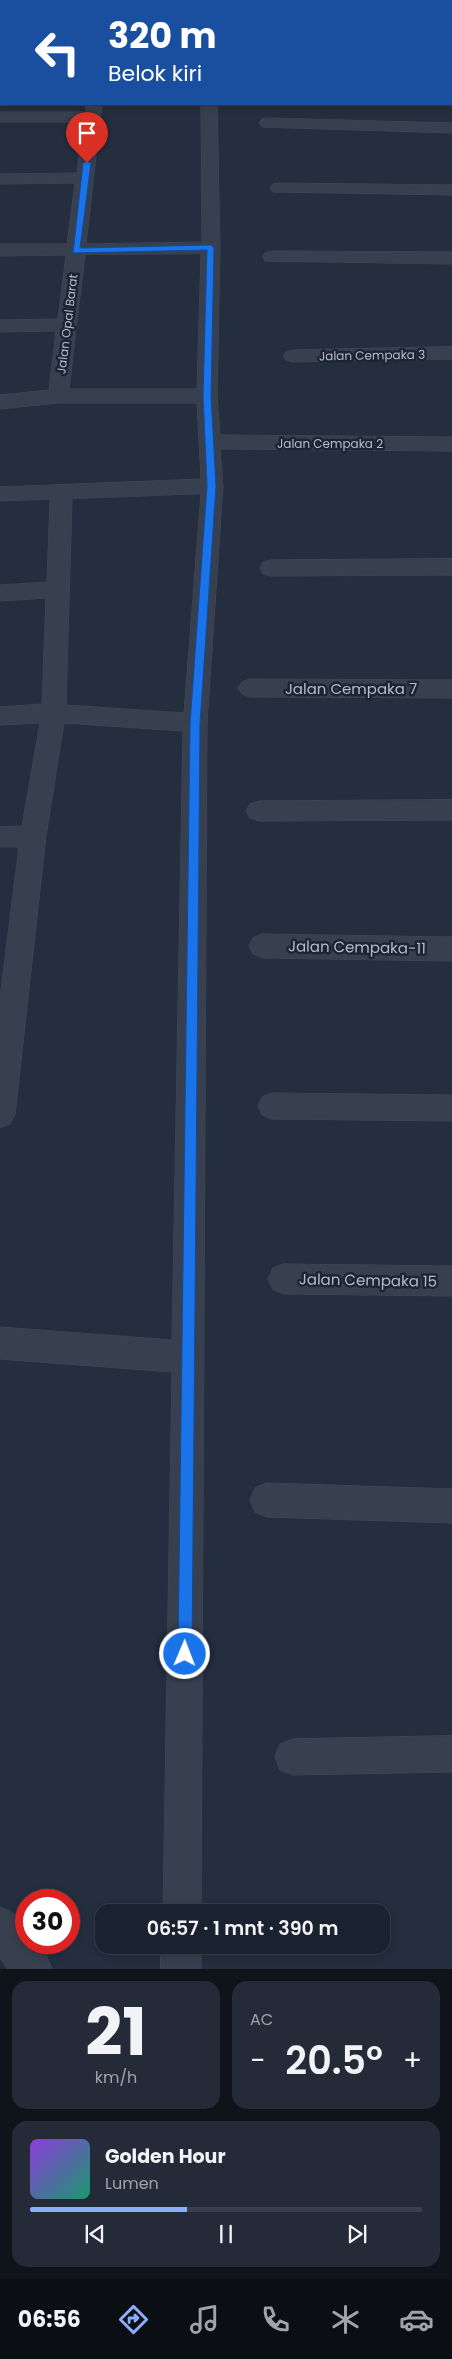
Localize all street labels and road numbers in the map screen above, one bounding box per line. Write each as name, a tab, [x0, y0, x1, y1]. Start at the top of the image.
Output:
street label: Jalan Opal Barat	[52, 273, 82, 375]
street label: Jalan Cempaka 3	[319, 346, 425, 364]
street label: Jalan Cempaka 2	[277, 435, 383, 452]
street label: Jalan Cempaka 7	[285, 678, 417, 699]
street label: Jalan Cempaka-11	[288, 935, 426, 959]
street label: Jalan Cempaka 15	[299, 1268, 437, 1292]

